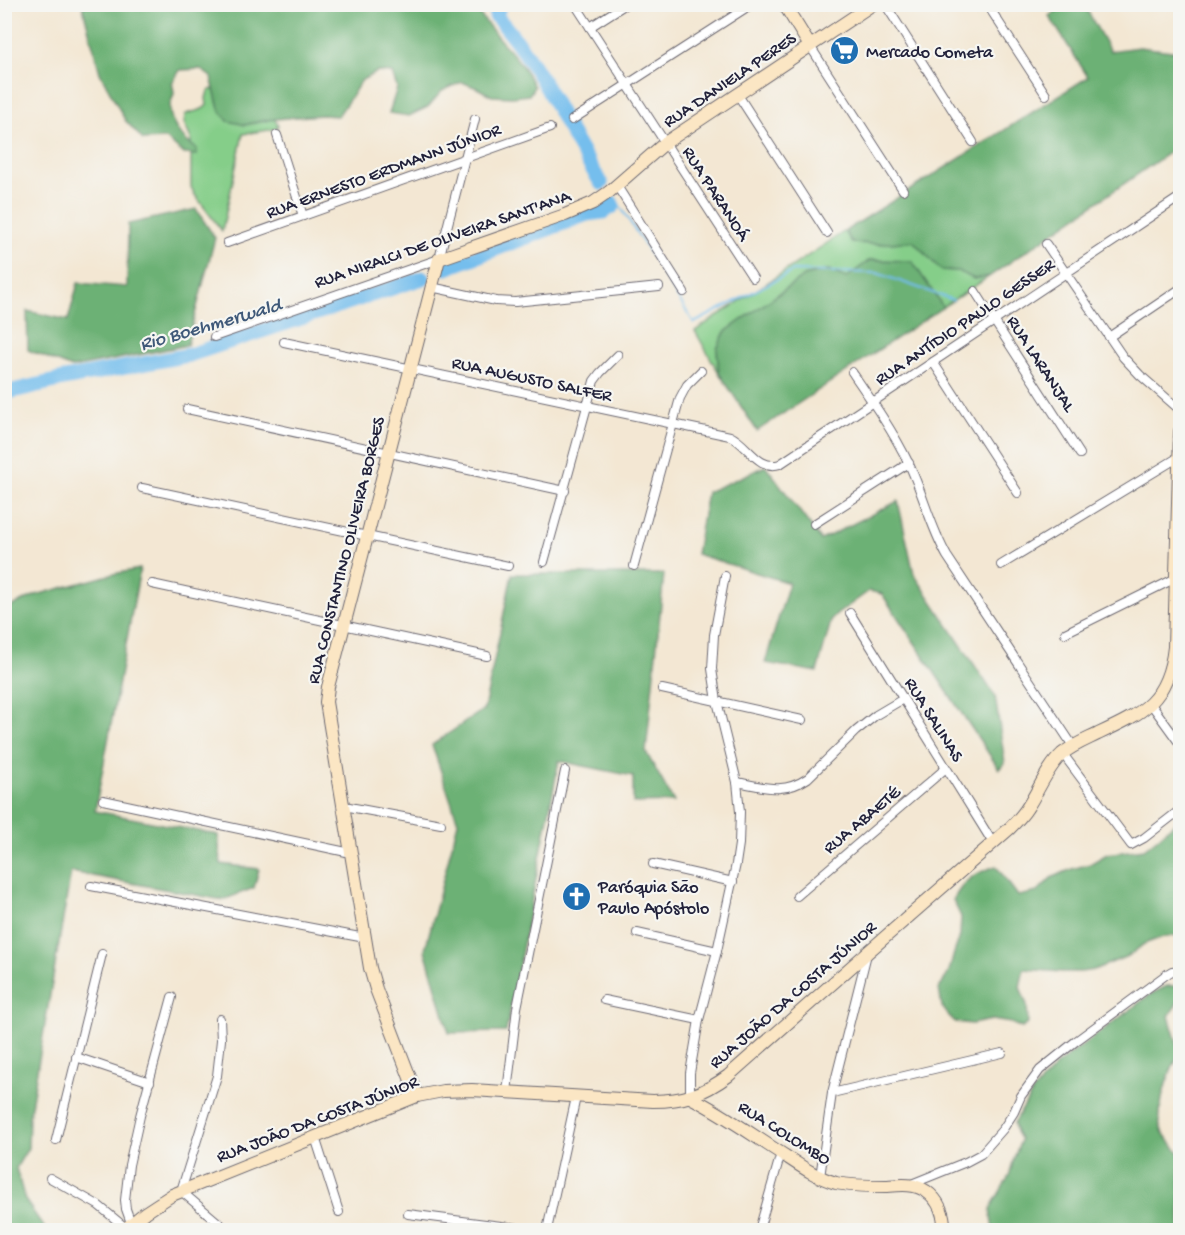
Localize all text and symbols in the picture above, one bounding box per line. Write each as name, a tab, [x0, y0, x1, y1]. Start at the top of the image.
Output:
street label: RUA DANIELA PERES	[660, 28, 801, 133]
supermarket icon: Mercado Cometa	[829, 35, 861, 67]
place label: Mercado Cometa	[866, 43, 994, 64]
street label: RUA ERNESTO ERDMANN JÚNIOR	[264, 120, 505, 225]
street label: RUA PARANOÁ	[677, 143, 755, 247]
street label: RUA NIRALCI DE OLIVEIRA SANT'ANA	[312, 186, 575, 294]
street label: RUA ANTÍDIO PAULO GESSER	[872, 255, 1060, 391]
water label: Rio Boehmerwald	[138, 295, 286, 358]
street label: RUA LARANJAL	[1001, 312, 1080, 418]
street label: RUA AUGUSTO SALFER	[449, 353, 614, 408]
street label: RUA CONSTANTINO OLIVEIRA BORGES	[304, 414, 391, 686]
street label: RUA SALINAS	[899, 674, 967, 767]
street label: RUA ABAETÉ	[820, 782, 906, 859]
place label: Paróquia São Paulo Apóstolo	[597, 878, 709, 920]
church icon: Paróquia São Paulo Apóstolo	[561, 880, 593, 912]
street label: RUA JOÃO DA COSTA JÚNIOR	[706, 917, 882, 1074]
street label: RUA JOÃO DA COSTA JÚNIOR	[214, 1072, 422, 1169]
street label: RUA COLOMBO	[733, 1097, 834, 1171]

